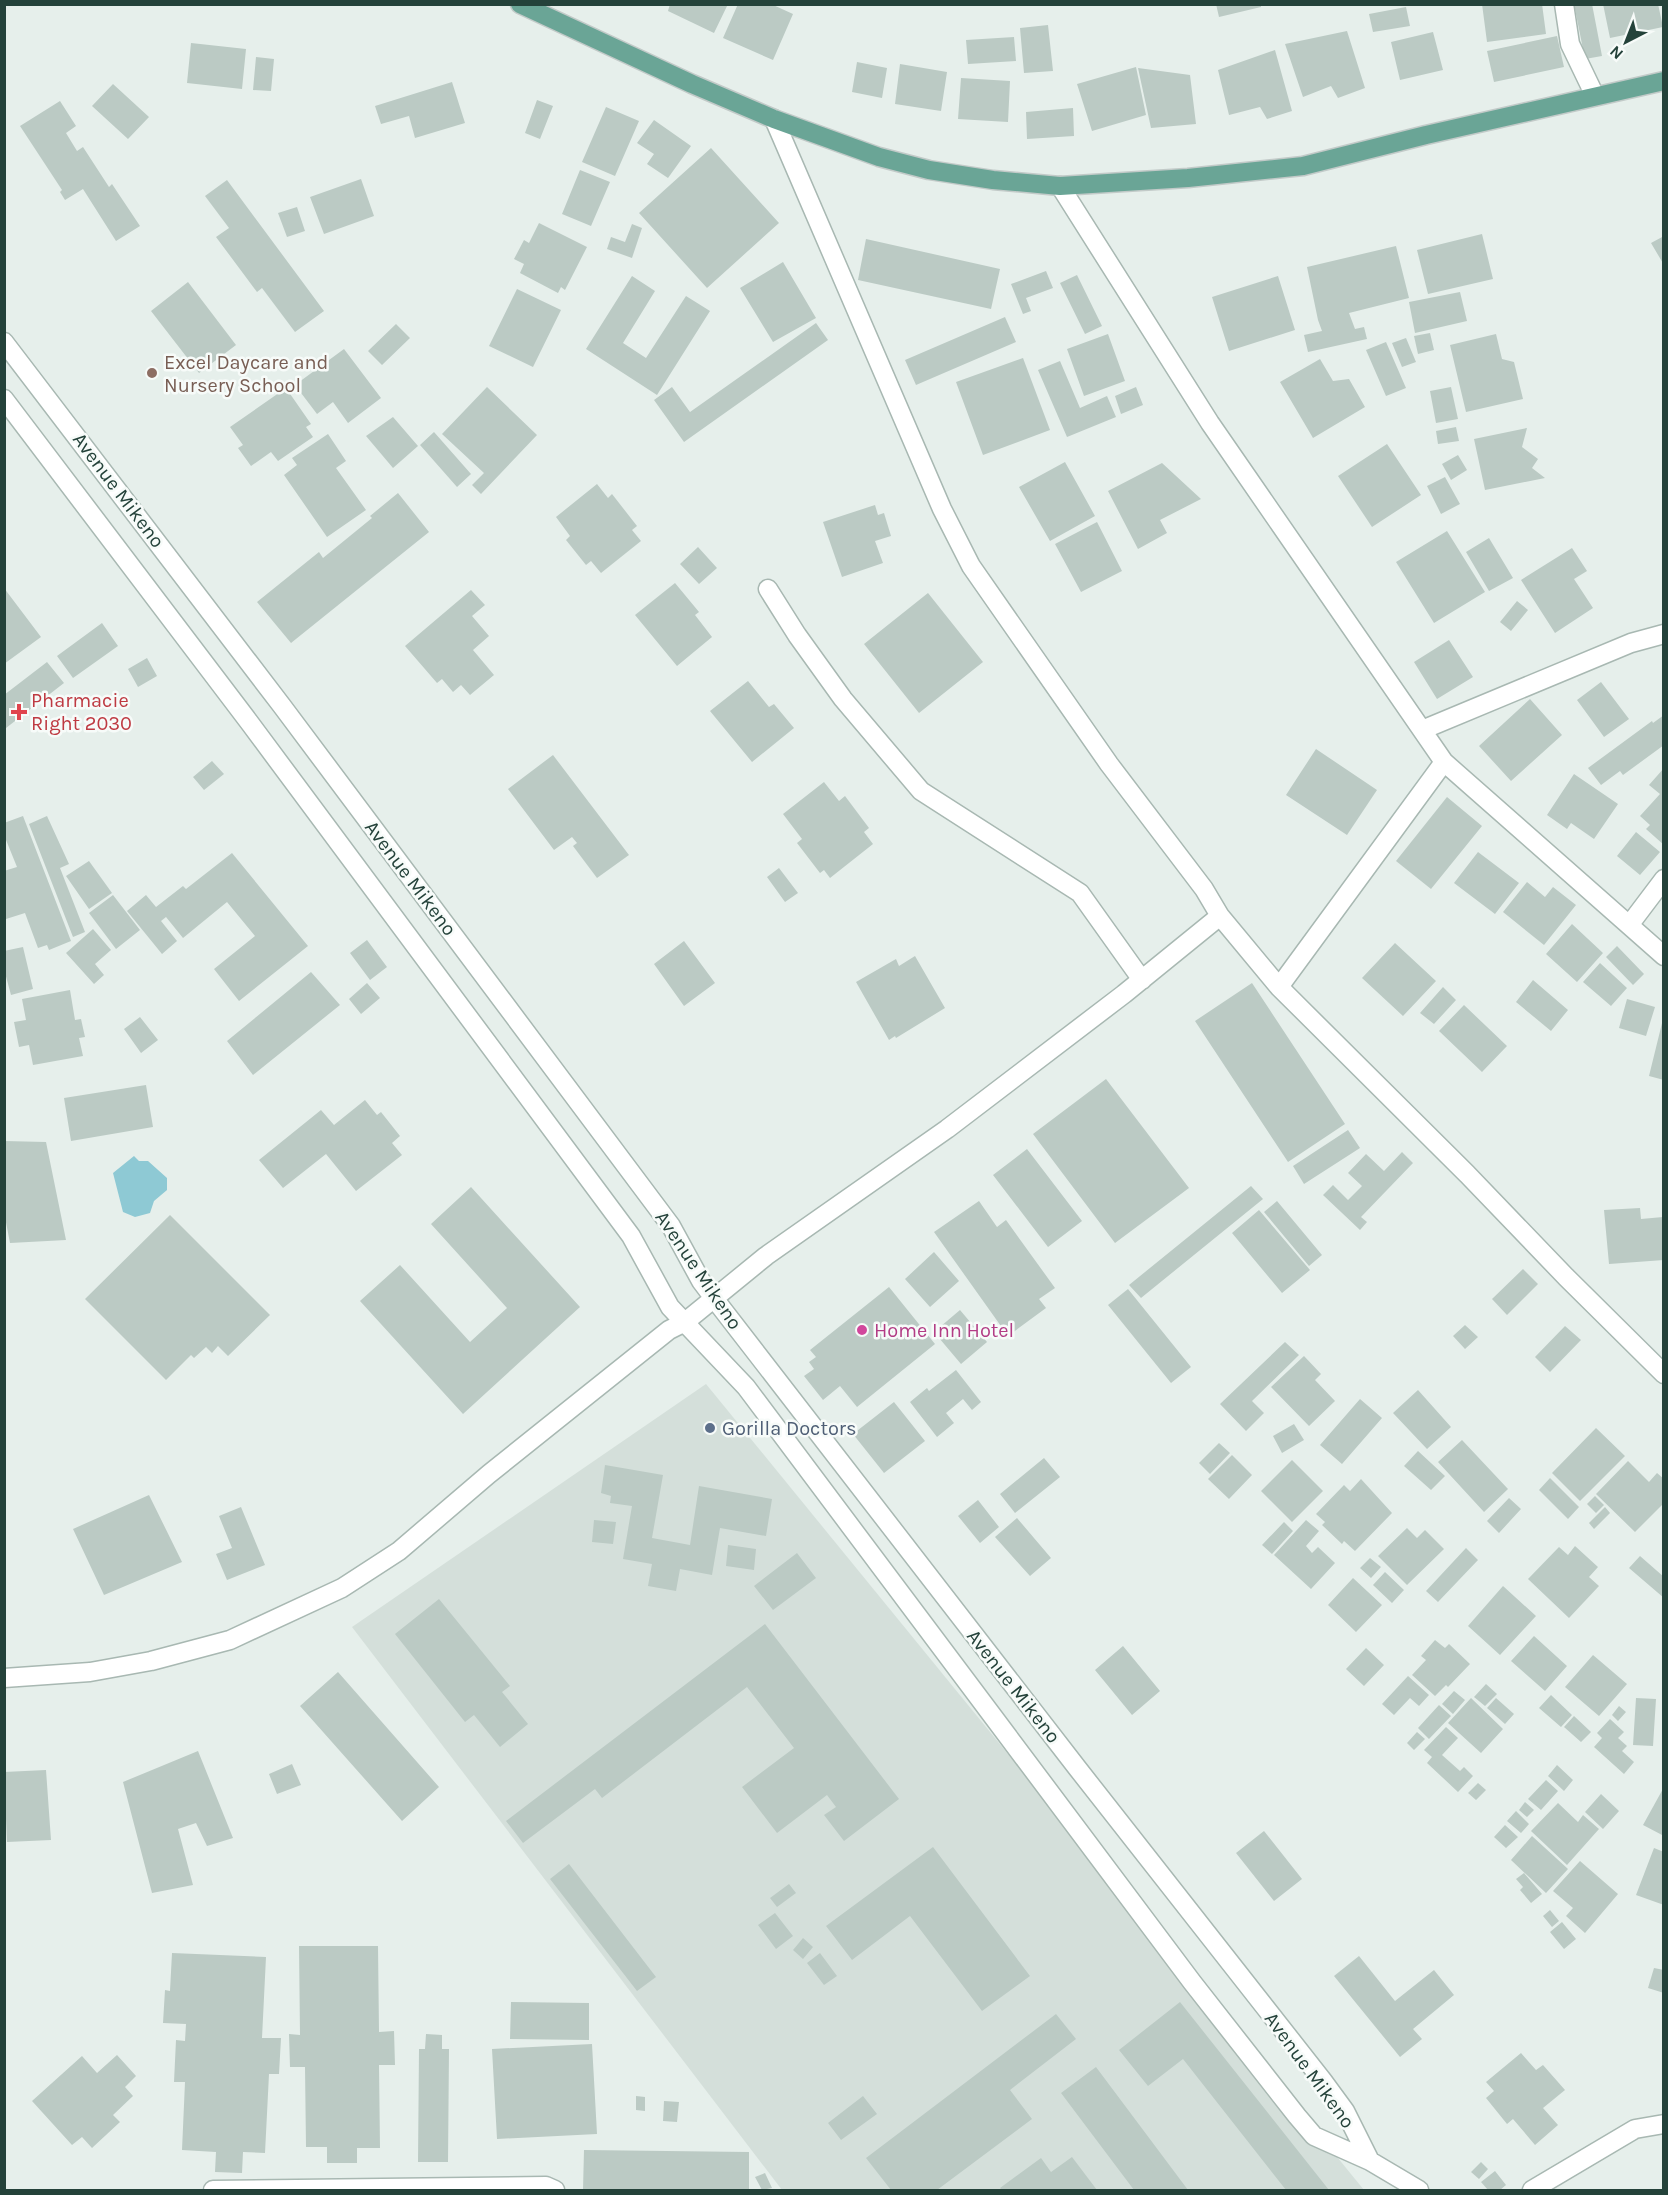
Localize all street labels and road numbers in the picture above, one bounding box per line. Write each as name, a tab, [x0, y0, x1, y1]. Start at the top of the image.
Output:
street label: Avenue Mikeno	[68, 428, 169, 552]
street label: Avenue Mikeno	[360, 816, 461, 940]
street label: Avenue Mikeno	[650, 1207, 747, 1334]
street label: Avenue Mikeno	[962, 1625, 1065, 1748]
street label: Avenue Mikeno	[1260, 2008, 1359, 2133]

